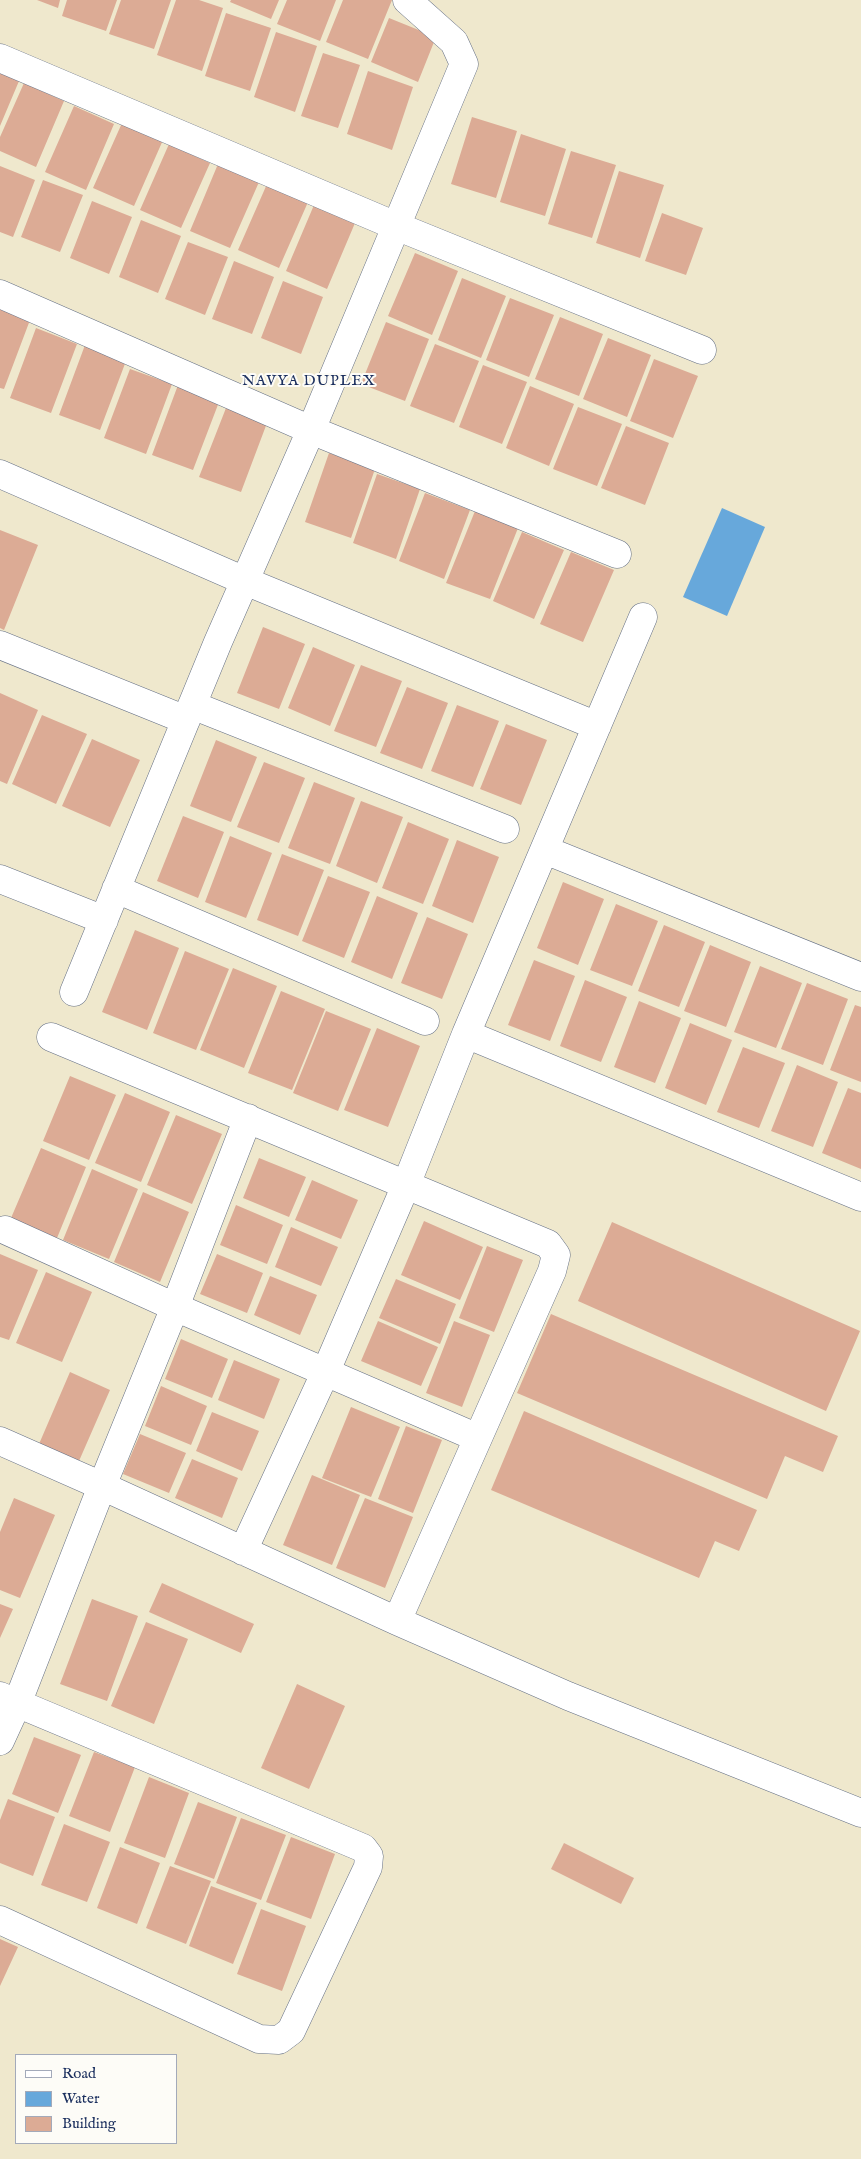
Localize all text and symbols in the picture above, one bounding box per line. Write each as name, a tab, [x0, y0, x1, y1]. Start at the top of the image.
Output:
district label: NAVYA DUPLEX	[241, 373, 377, 391]
legend	[15, 2054, 178, 2144]
text: Road	[62, 2064, 96, 2083]
text: Water	[62, 2089, 99, 2108]
text: Building	[62, 2114, 116, 2133]

